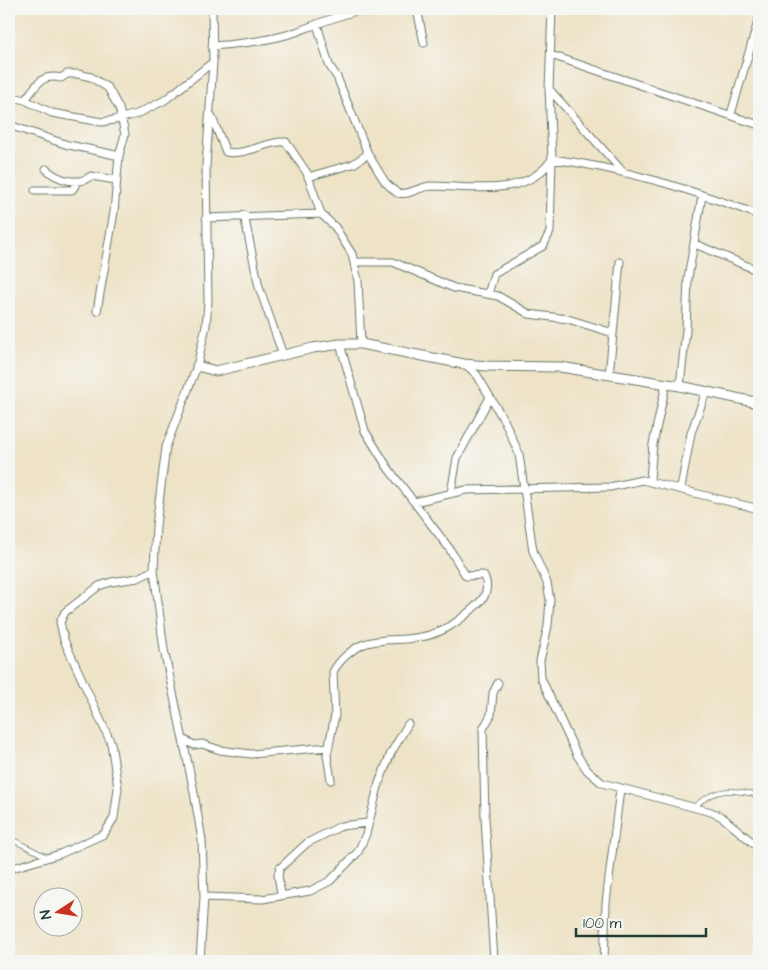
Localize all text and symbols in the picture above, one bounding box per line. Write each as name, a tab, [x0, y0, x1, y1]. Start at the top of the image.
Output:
north arrow	[32, 888, 82, 938]
scale bar	[576, 905, 706, 937]
text: N	[36, 908, 57, 921]
text: 100 m	[583, 913, 622, 934]

